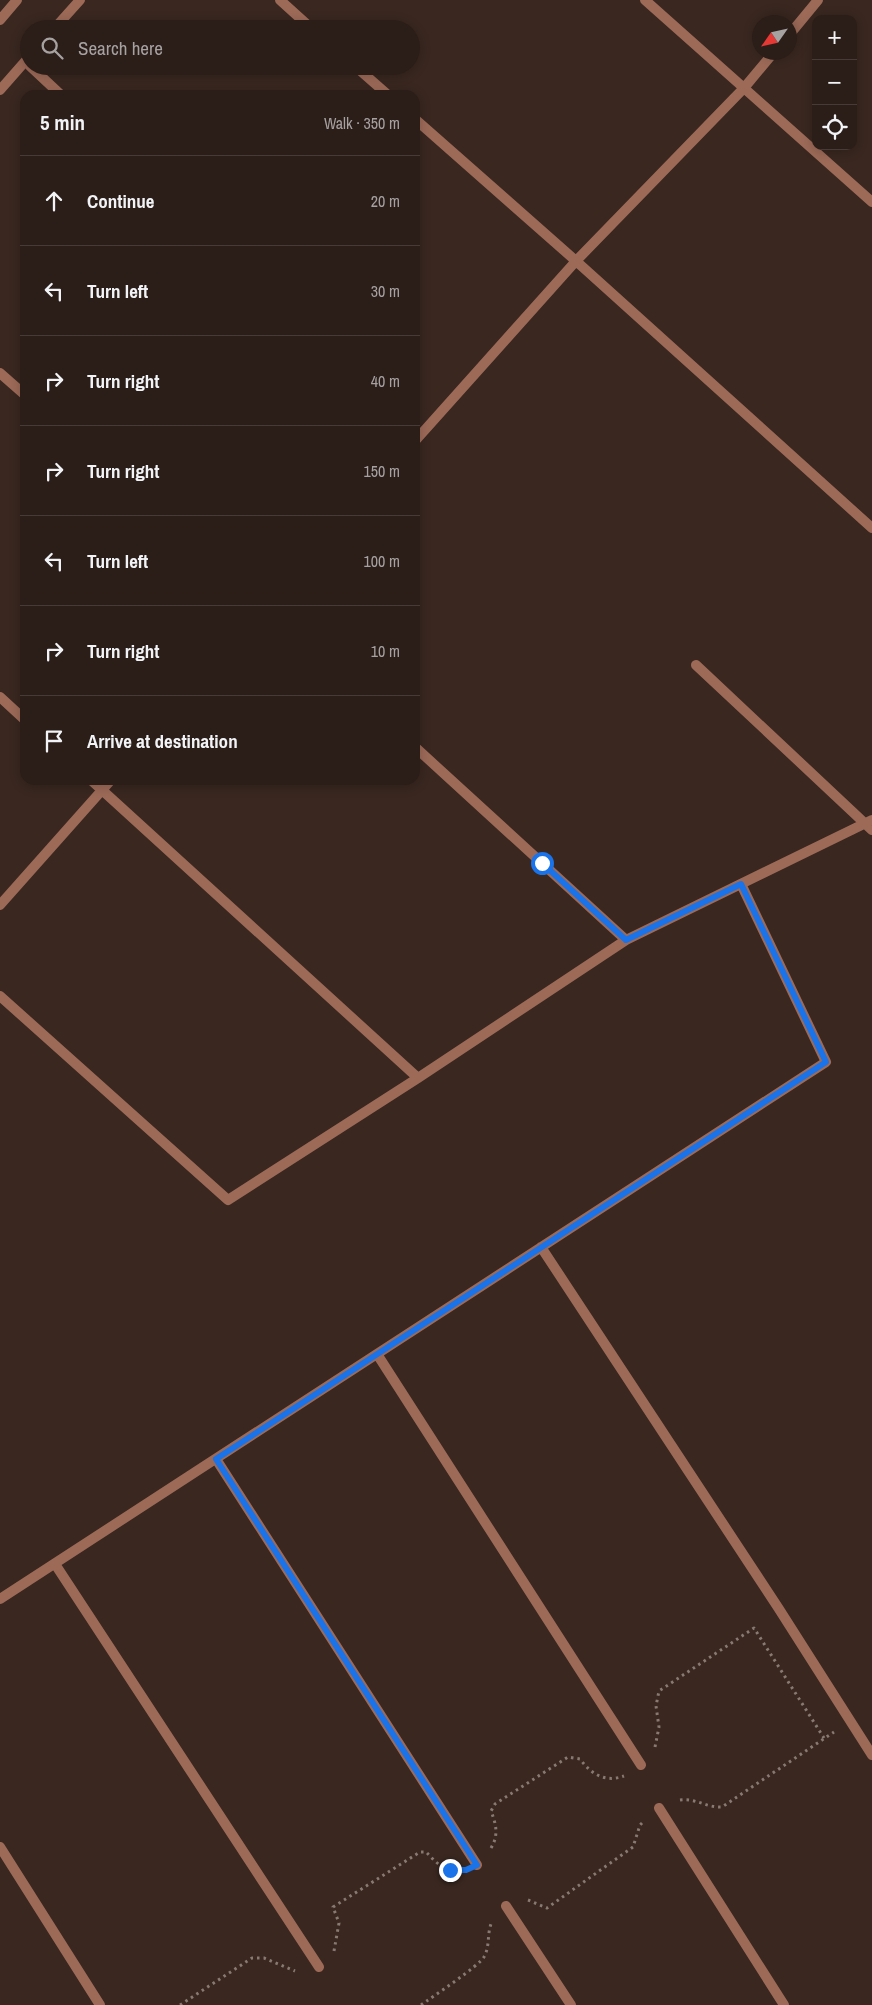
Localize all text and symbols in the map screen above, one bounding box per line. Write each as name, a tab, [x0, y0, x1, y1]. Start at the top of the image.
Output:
north arrow	[752, 15, 797, 60]
map controls	[812, 15, 857, 150]
button: +	[812, 15, 857, 60]
search box	[20, 20, 420, 75]
icon: search	[38, 34, 66, 62]
text: Search here	[78, 35, 163, 61]
button: −	[812, 60, 857, 105]
button: locate	[812, 105, 857, 150]
text: 5 min	[40, 108, 85, 137]
text: Walk · 350 m	[324, 112, 400, 134]
icon: ahead	[40, 187, 68, 215]
text: Continue	[87, 188, 155, 214]
text: 20 m	[371, 190, 400, 212]
icon: left	[40, 277, 68, 305]
text: Turn left	[87, 278, 148, 304]
text: 30 m	[371, 280, 400, 302]
icon: right	[40, 367, 68, 395]
text: Turn right	[87, 368, 159, 394]
text: 40 m	[371, 370, 400, 392]
icon: right	[40, 457, 68, 485]
text: Turn right	[87, 458, 159, 484]
text: 150 m	[364, 460, 400, 482]
icon: left	[40, 547, 68, 575]
text: Turn left	[87, 548, 148, 574]
text: 100 m	[364, 550, 400, 572]
icon: right	[40, 637, 68, 665]
text: Turn right	[87, 638, 159, 664]
text: 10 m	[371, 640, 400, 662]
icon: arrive	[40, 727, 68, 755]
text: Arrive at destination	[87, 728, 238, 754]
route start	[531, 852, 554, 875]
route end	[439, 1859, 462, 1882]

